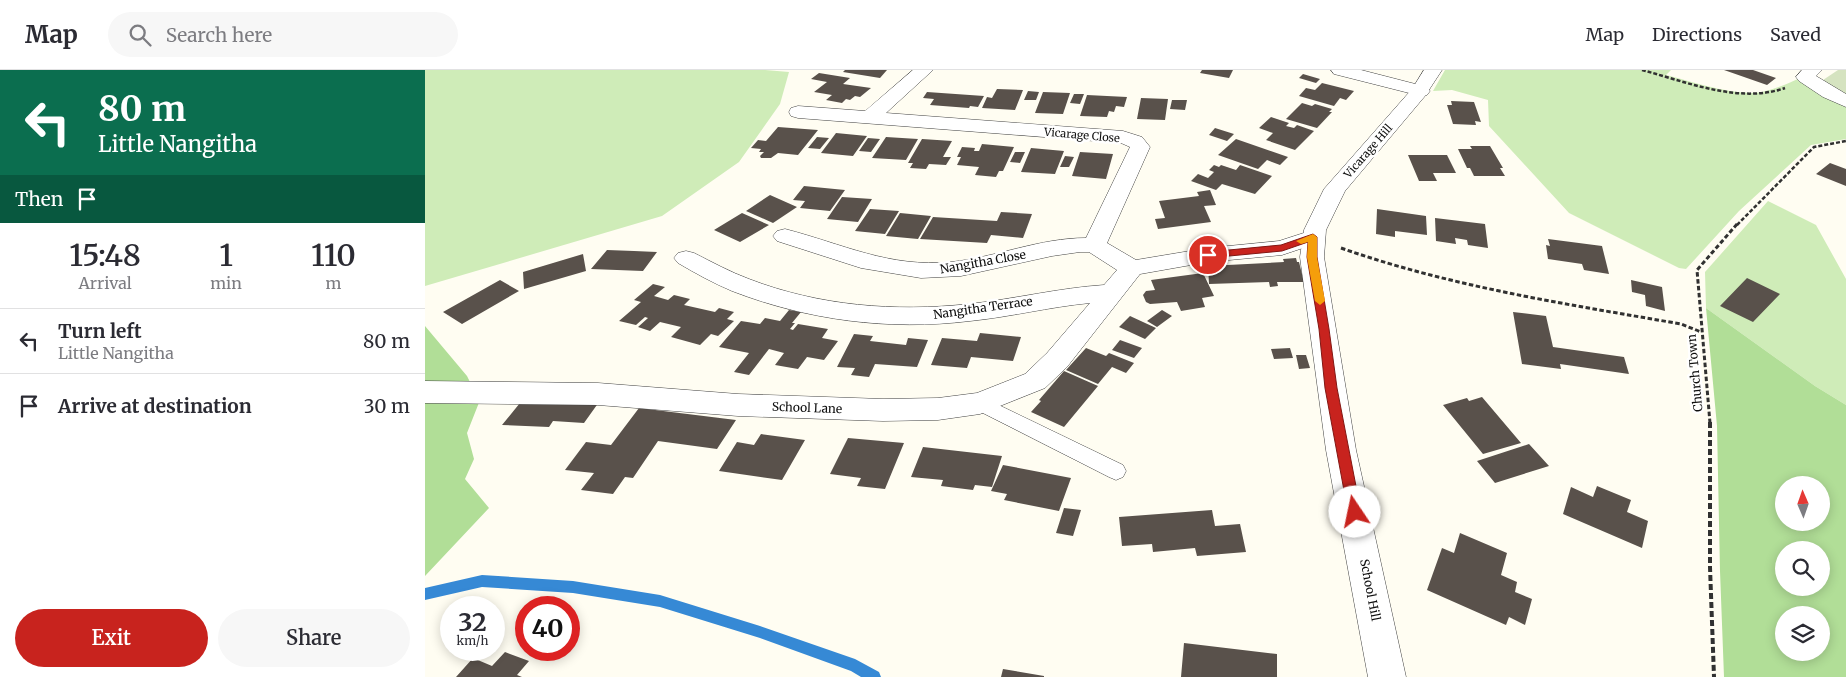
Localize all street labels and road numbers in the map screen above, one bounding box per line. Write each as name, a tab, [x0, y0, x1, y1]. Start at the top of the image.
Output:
street label: Vicarage Hill	[1340, 121, 1396, 182]
street label: Vicarage Close	[1043, 125, 1121, 145]
street label: Nangitha Close	[939, 247, 1027, 276]
street label: Nangitha Terrace	[932, 293, 1033, 322]
street label: Church Town	[1684, 334, 1705, 412]
street label: School Lane	[772, 399, 842, 416]
street label: School Hill	[1357, 558, 1384, 622]

